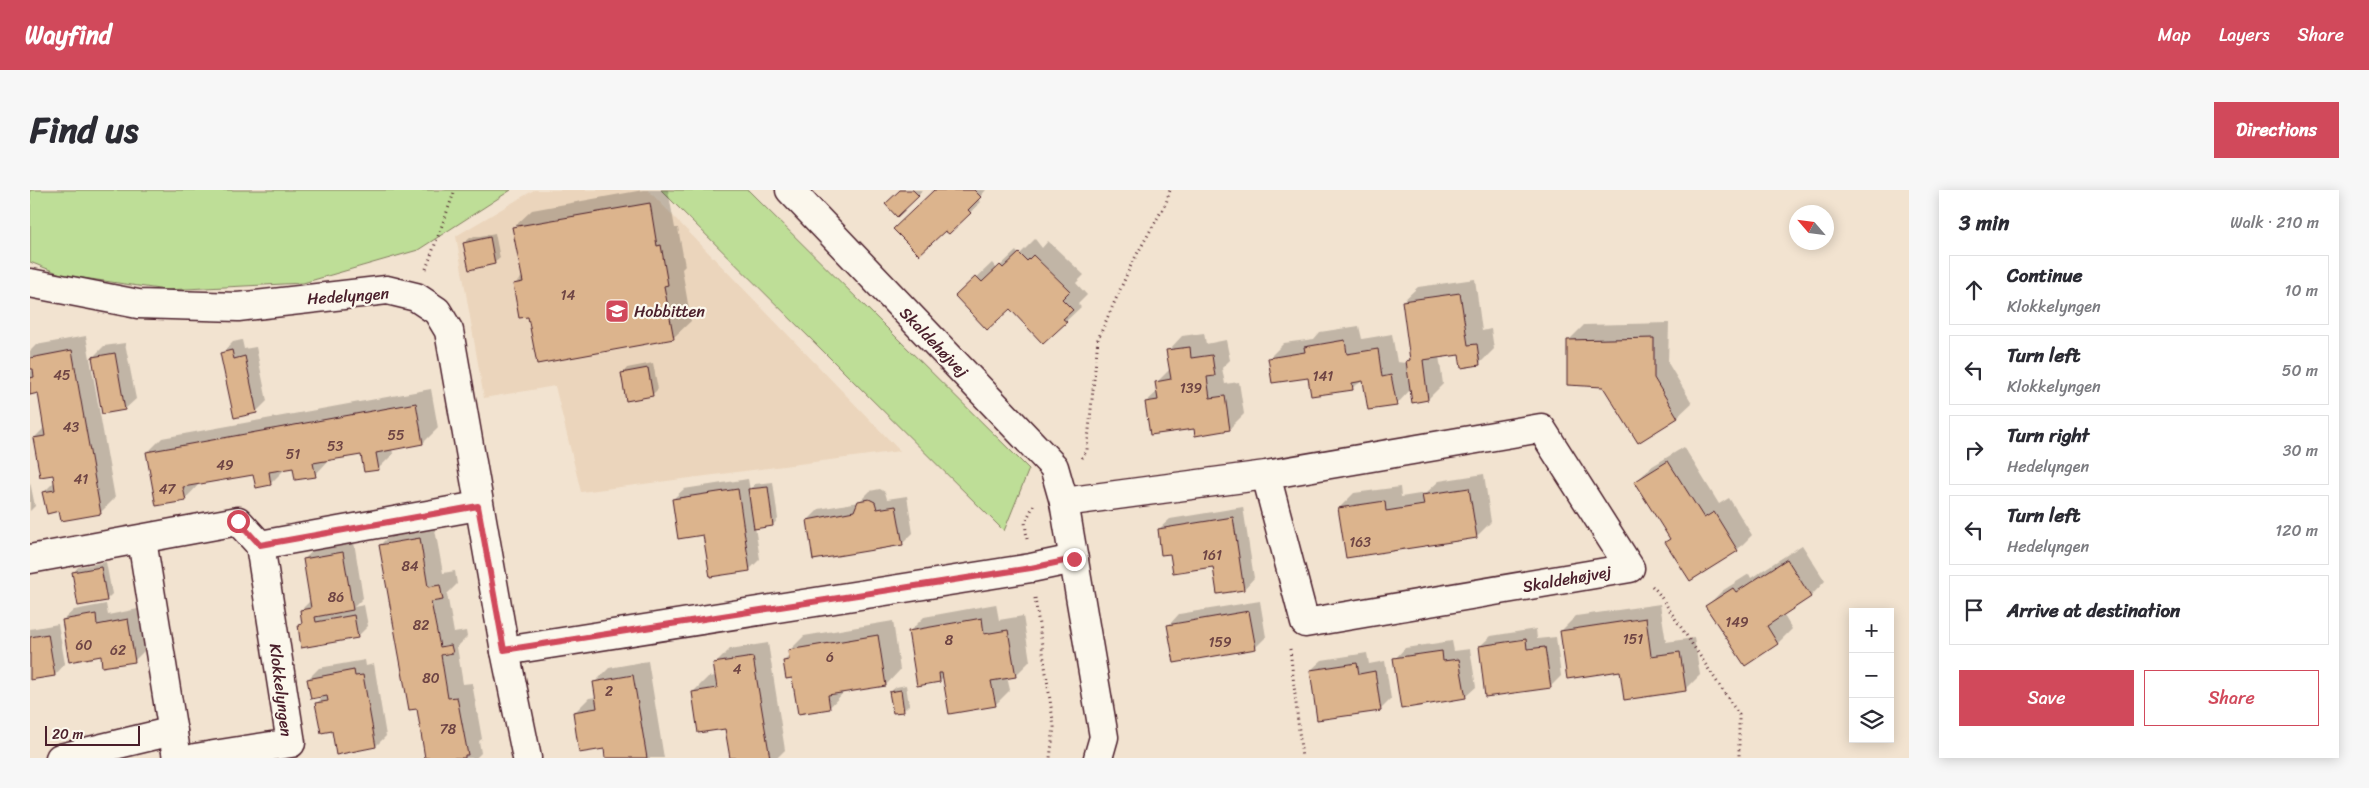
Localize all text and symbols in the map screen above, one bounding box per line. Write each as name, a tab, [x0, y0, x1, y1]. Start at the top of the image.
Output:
text: Wayfind	[25, 14, 111, 56]
text: Map	[2158, 19, 2191, 51]
text: Layers	[2219, 19, 2270, 51]
text: Share	[2298, 19, 2344, 51]
text: Find us	[30, 99, 138, 161]
button: Directions	[2214, 102, 2339, 158]
text: 3 min	[1959, 204, 2009, 242]
north arrow	[1789, 205, 1834, 250]
text: Walk · 210 m	[2230, 208, 2319, 237]
text: Continue	[2007, 259, 2083, 292]
icon: ahead	[1960, 276, 1988, 304]
text: 10 m	[2285, 276, 2318, 305]
street label: Hedelyngen	[306, 279, 390, 313]
house number: 14	[561, 283, 576, 308]
text: Klokkelyngen	[2007, 292, 2101, 321]
place label: Hobbitten	[634, 297, 705, 326]
school or university icon: Hobbitten	[604, 298, 630, 324]
street label: Skaldehøjvej	[892, 300, 976, 385]
text: Turn left	[2007, 339, 2080, 372]
icon: left	[1960, 356, 1988, 384]
text: 50 m	[2282, 356, 2318, 385]
house number: 45	[53, 363, 71, 388]
house number: 141	[1313, 364, 1333, 389]
text: Klokkelyngen	[2007, 372, 2101, 401]
house number: 139	[1180, 376, 1203, 401]
house number: 43	[63, 415, 80, 440]
text: Turn right	[2007, 419, 2089, 452]
house number: 55	[387, 423, 405, 448]
house number: 53	[327, 434, 343, 459]
icon: right	[1960, 436, 1988, 464]
text: 30 m	[2283, 436, 2318, 465]
house number: 51	[286, 442, 300, 467]
text: Hedelyngen	[2007, 452, 2089, 481]
house number: 49	[216, 453, 234, 478]
house number: 41	[74, 467, 88, 492]
house number: 47	[159, 477, 176, 502]
text: Turn left	[2007, 499, 2080, 532]
route start	[227, 510, 250, 533]
icon: left	[1960, 516, 1988, 544]
text: 120 m	[2275, 516, 2318, 545]
house number: 163	[1349, 530, 1371, 555]
text: Hedelyngen	[2007, 532, 2089, 561]
house number: 161	[1202, 543, 1222, 568]
route end	[1063, 548, 1086, 571]
house number: 84	[401, 554, 419, 579]
street label: Skaldehøjvej	[1520, 557, 1615, 601]
house number: 86	[328, 585, 344, 610]
text: Arrive at destination	[2007, 594, 2180, 627]
icon: arrive	[1960, 596, 1988, 624]
map controls	[1849, 608, 1894, 743]
button: +	[1849, 608, 1894, 653]
house number: 149	[1725, 610, 1749, 635]
house number: 82	[413, 613, 429, 638]
house number: 151	[1623, 627, 1643, 652]
house number: 8	[945, 628, 954, 653]
house number: 159	[1208, 630, 1232, 655]
house number: 60	[76, 633, 93, 658]
house number: 62	[110, 638, 126, 663]
street label: Klokkelyngen	[261, 642, 301, 739]
house number: 6	[826, 645, 834, 670]
button: −	[1849, 653, 1894, 698]
house number: 4	[733, 657, 742, 682]
house number: 80	[422, 666, 440, 691]
button: Save	[1959, 670, 2134, 726]
button: Share	[2144, 670, 2319, 726]
house number: 2	[605, 679, 613, 704]
button: layers	[1849, 698, 1894, 743]
house number: 78	[440, 717, 457, 742]
text: 20 m	[52, 722, 83, 747]
scale bar	[45, 723, 140, 746]

